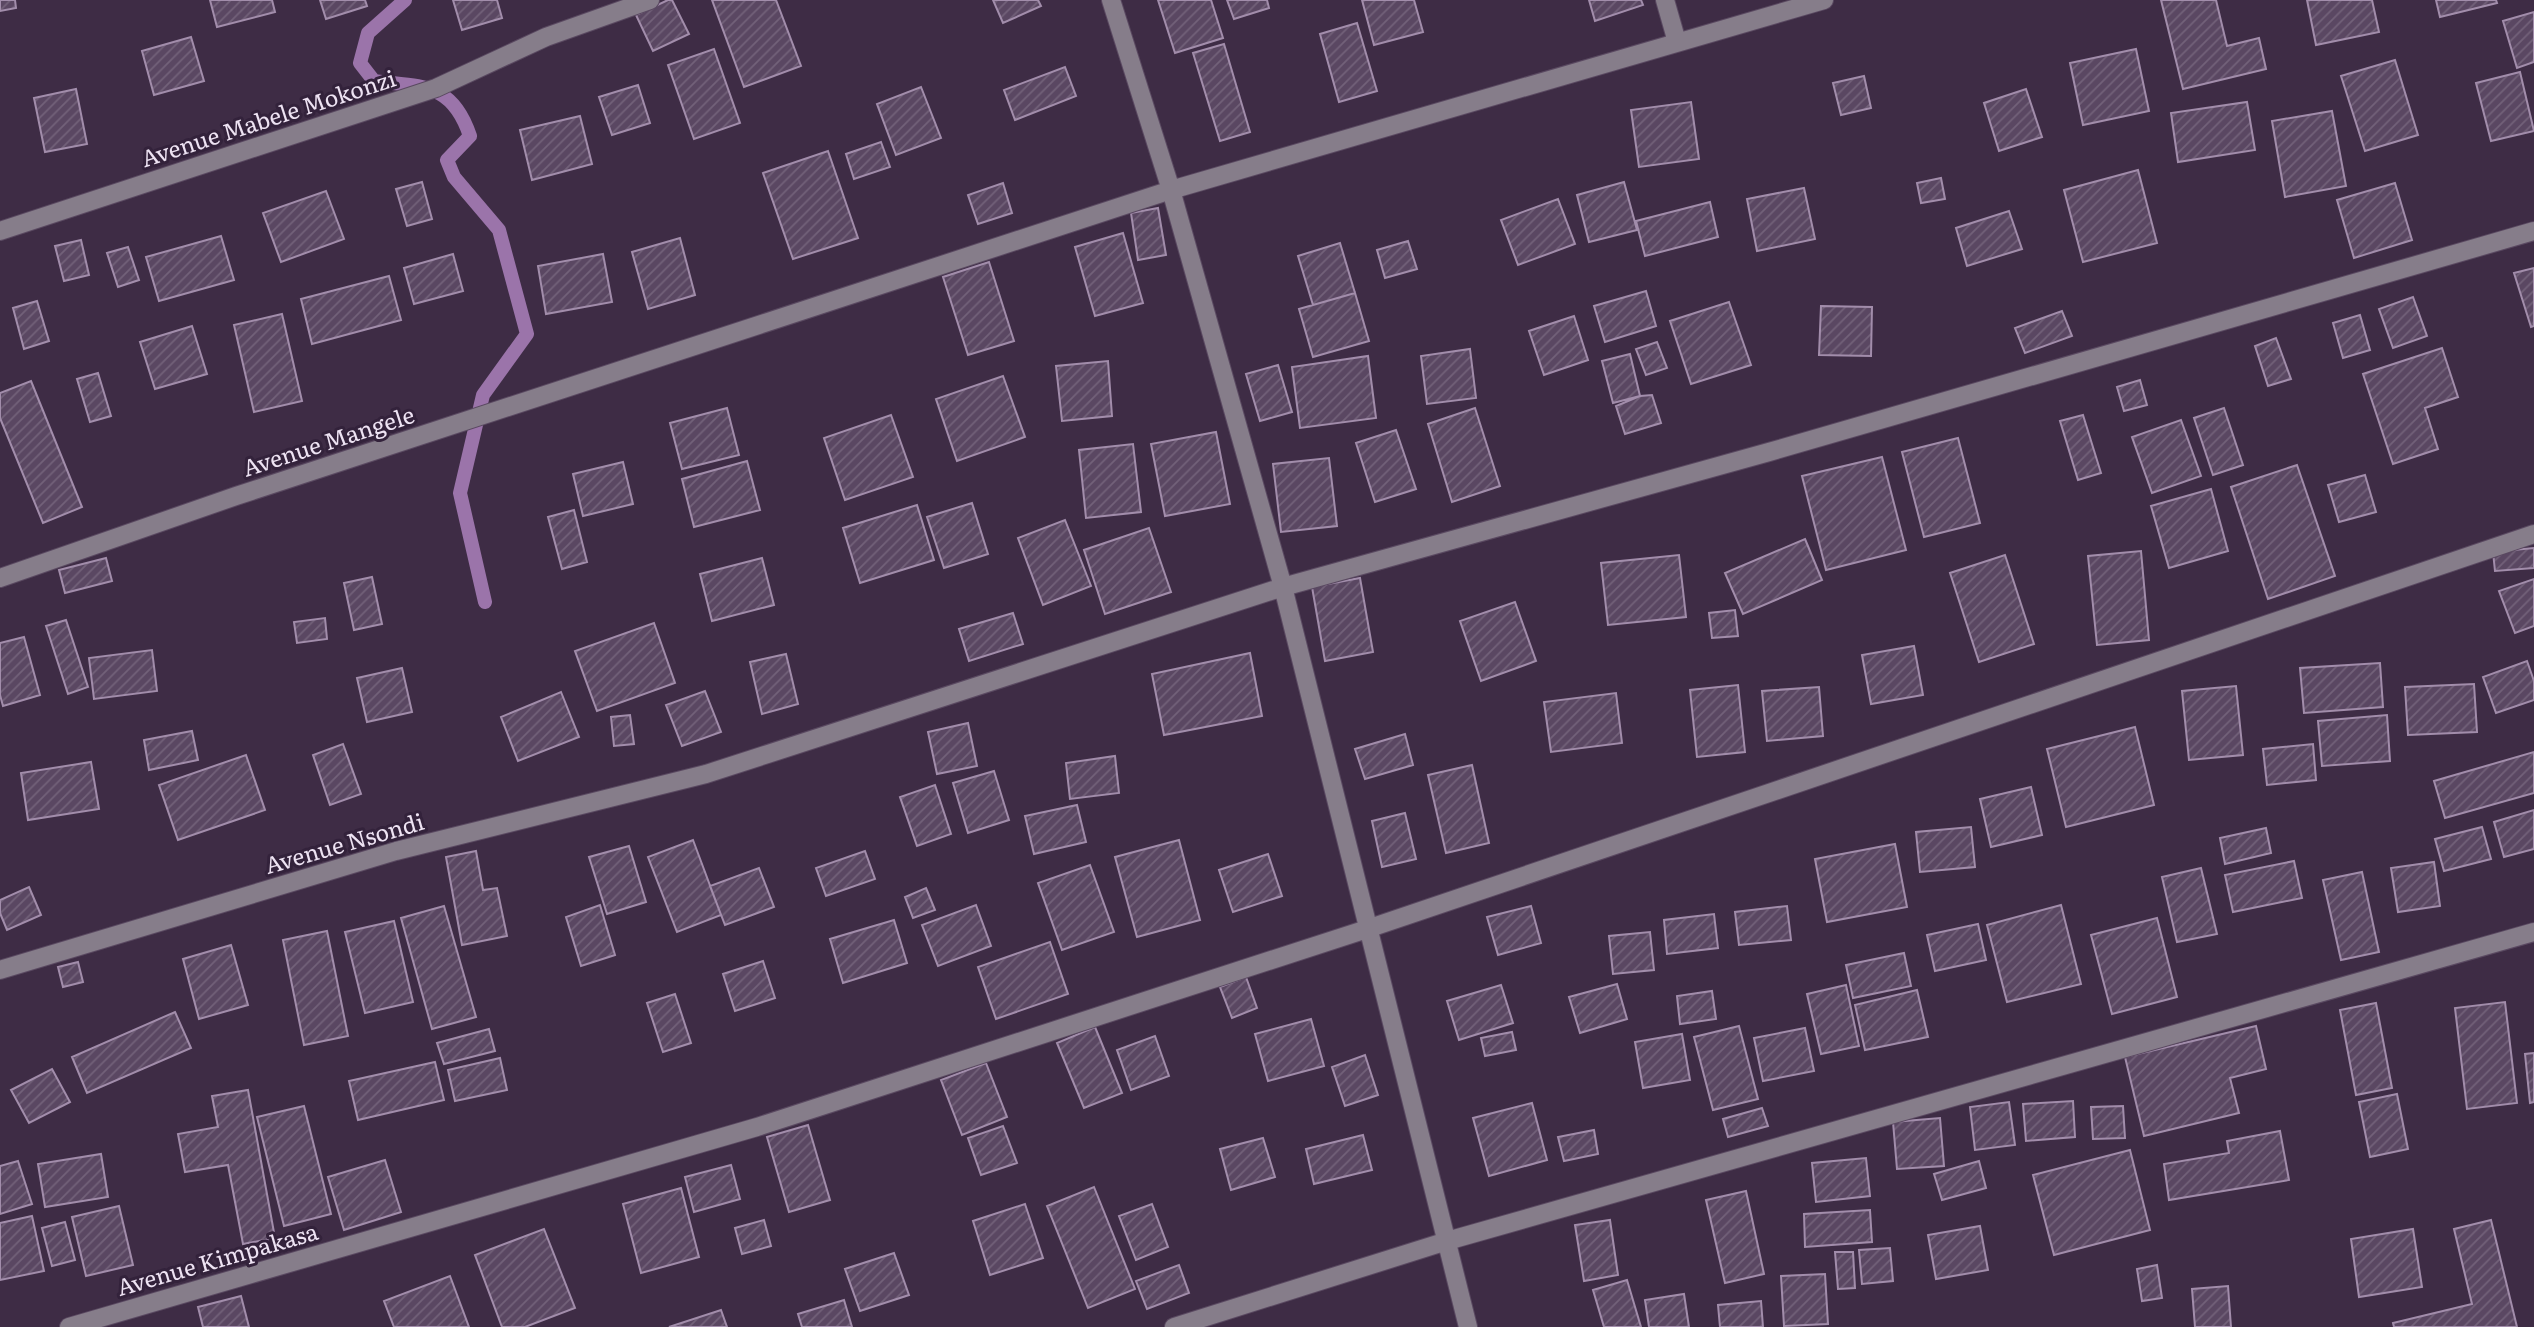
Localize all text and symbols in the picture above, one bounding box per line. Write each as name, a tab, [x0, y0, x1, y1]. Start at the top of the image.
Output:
street label: Avenue Mabele Mokonzi	[136, 60, 400, 174]
street label: Avenue Mangele	[238, 396, 418, 484]
street label: Avenue Nsondi	[260, 803, 428, 881]
street label: Avenue Kimpakasa	[112, 1213, 322, 1303]

